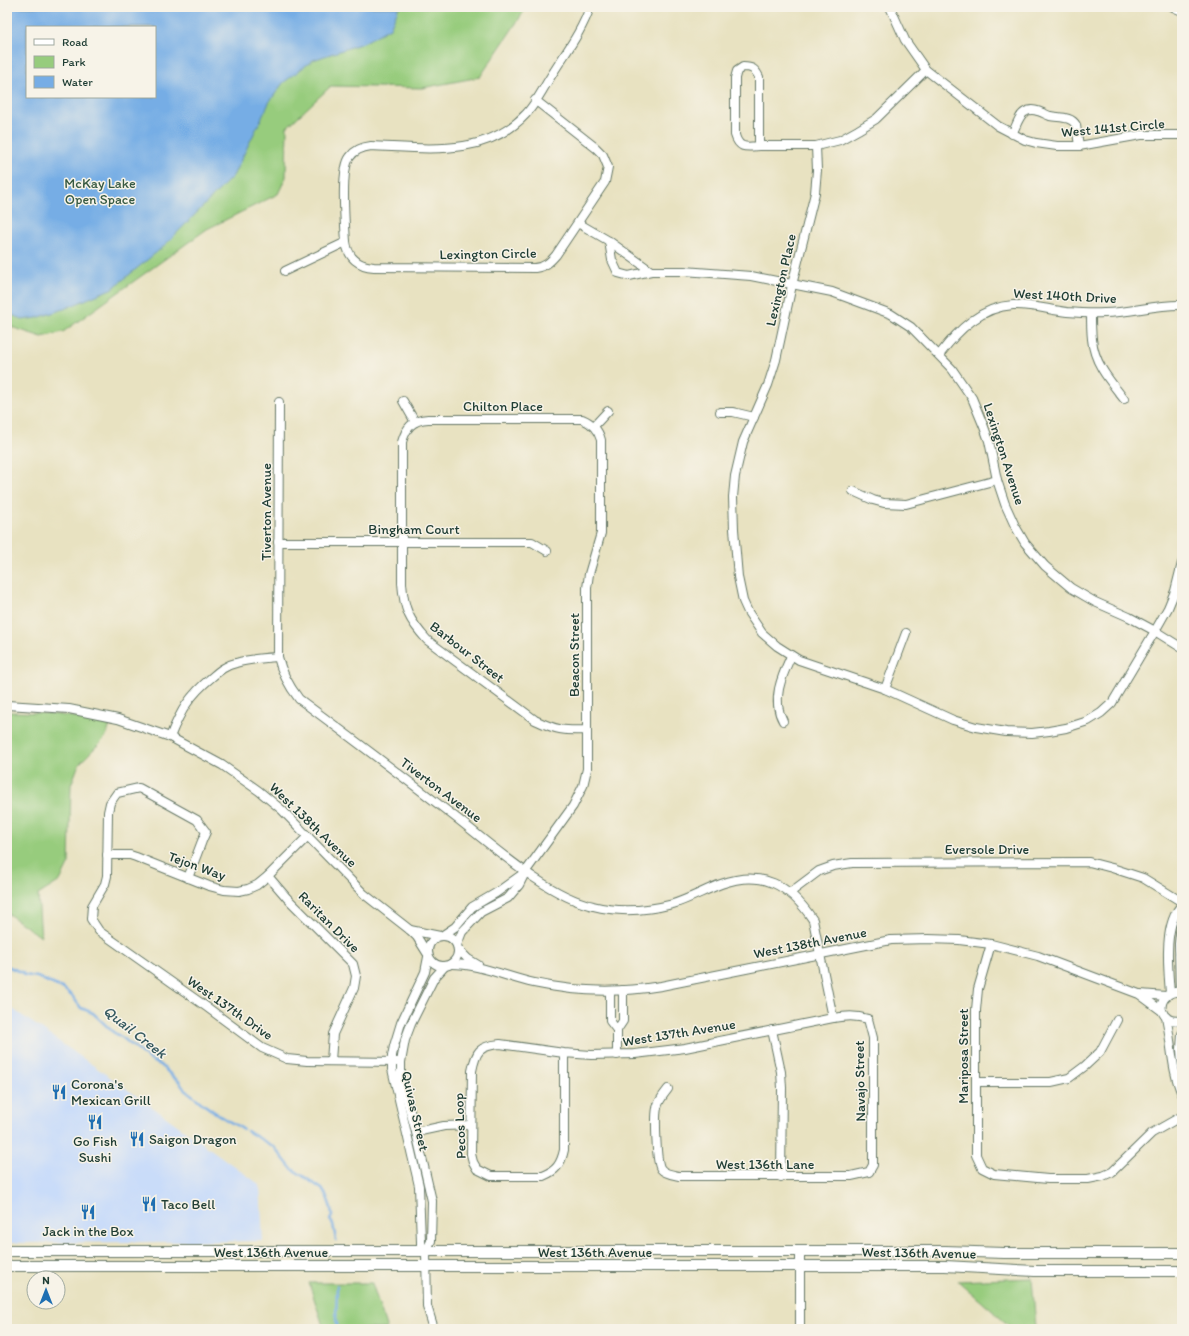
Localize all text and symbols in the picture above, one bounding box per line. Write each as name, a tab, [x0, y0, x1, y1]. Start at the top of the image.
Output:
legend	[26, 26, 156, 98]
text: Road	[62, 35, 88, 49]
text: Park	[62, 55, 86, 69]
text: Water	[62, 75, 93, 89]
street label: West 141st Circle	[1060, 115, 1166, 141]
park label: McKay Lake Open Space	[64, 175, 136, 208]
street label: Lexington Place	[762, 232, 800, 328]
street label: Lexington Circle	[439, 245, 537, 263]
street label: West 140th Drive	[1013, 285, 1117, 307]
street label: Chilton Place	[463, 398, 543, 415]
street label: Lexington Avenue	[979, 401, 1029, 507]
street label: Tiverton Avenue	[258, 463, 275, 561]
street label: Bingham Court	[368, 521, 460, 538]
street label: Beacon Street	[566, 613, 583, 697]
street label: Barbour Street	[426, 618, 508, 686]
street label: Tiverton Avenue	[397, 754, 485, 826]
street label: West 138th Avenue	[266, 779, 360, 871]
street label: Eversole Drive	[945, 841, 1030, 858]
street label: Tejon Way	[166, 848, 229, 884]
street label: Raritan Drive	[295, 888, 364, 957]
street label: West 138th Avenue	[752, 924, 868, 962]
street label: West 137th Drive	[184, 972, 277, 1044]
water label: Quail Creek	[100, 1002, 171, 1063]
street label: Mariposa Street	[955, 1008, 972, 1104]
street label: West 137th Avenue	[621, 1016, 737, 1050]
street label: Navajo Street	[851, 1040, 869, 1122]
street label: Quivas Street	[398, 1069, 432, 1153]
place label: Corona's Mexican Grill	[71, 1076, 151, 1109]
restaurant icon: Corona's Mexican Grill	[50, 1083, 68, 1101]
street label: Pecos Loop	[450, 1093, 470, 1159]
restaurant icon: Go Fish Sushi	[86, 1113, 104, 1131]
restaurant icon: Saigon Dragon	[128, 1130, 146, 1148]
place label: Saigon Dragon	[149, 1131, 237, 1148]
place label: Go Fish Sushi	[73, 1133, 117, 1166]
street label: West 136th Lane	[716, 1156, 815, 1173]
restaurant icon: Taco Bell	[140, 1195, 158, 1213]
place label: Taco Bell	[161, 1196, 215, 1213]
restaurant icon: Jack in the Box	[79, 1203, 97, 1221]
place label: Jack in the Box	[43, 1223, 133, 1240]
street label: West 136th Avenue	[214, 1244, 329, 1261]
street label: West 136th Avenue	[538, 1244, 653, 1261]
street label: West 136th Avenue	[862, 1244, 977, 1263]
north arrow	[26, 1270, 66, 1310]
text: N	[42, 1274, 50, 1287]

